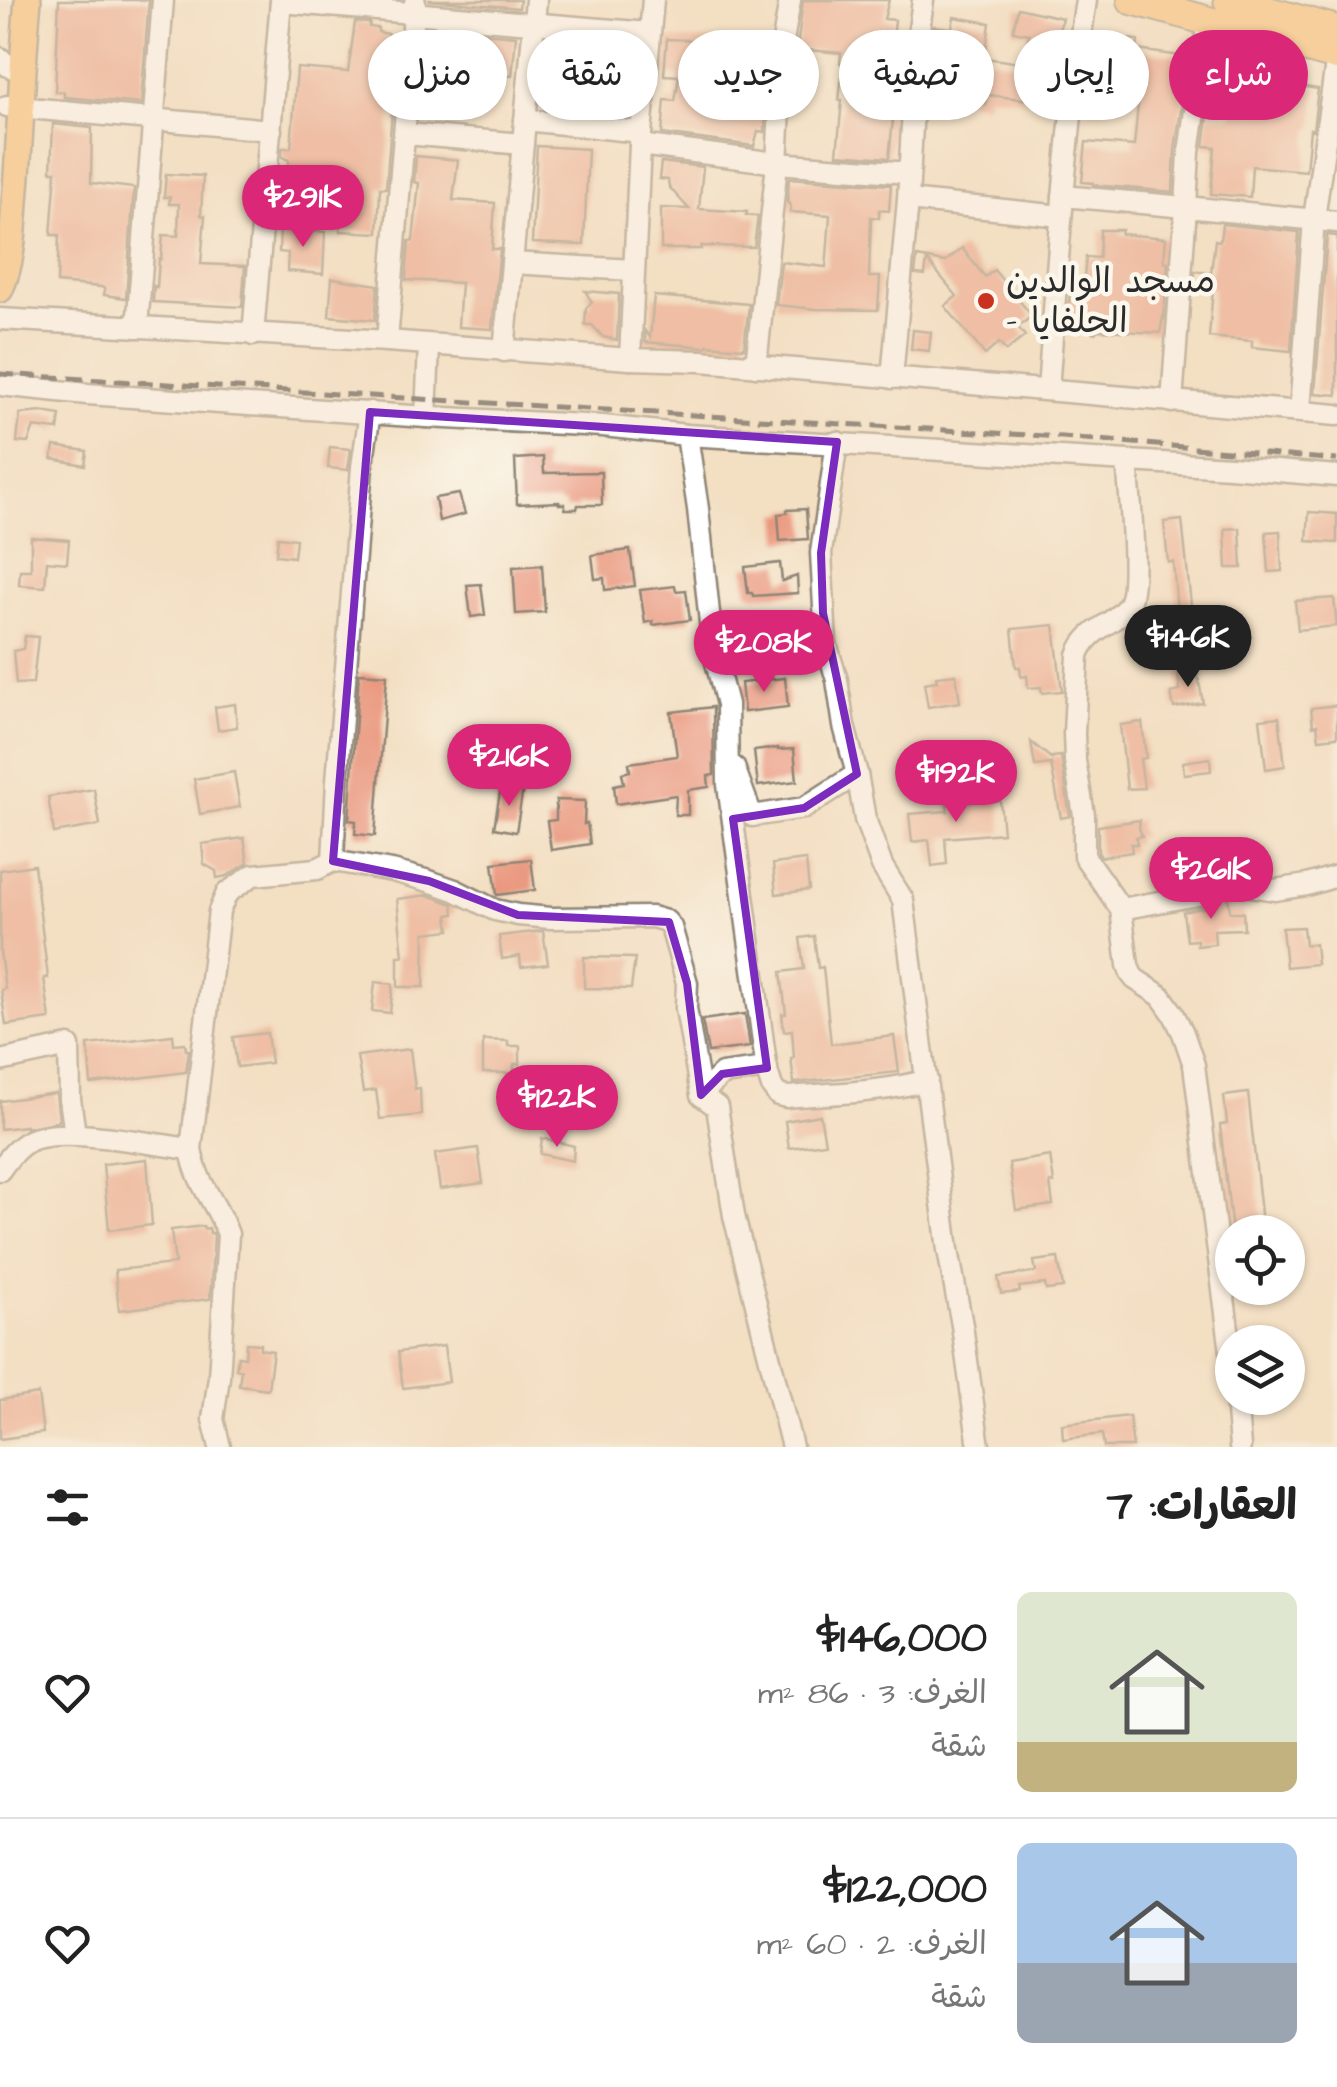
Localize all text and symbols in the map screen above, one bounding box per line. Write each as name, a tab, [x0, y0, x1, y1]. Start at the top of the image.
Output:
chip: منزل	[368, 30, 507, 120]
chip: شقة	[527, 30, 658, 120]
chip: جديد	[678, 30, 819, 120]
chip: تصفية	[839, 30, 994, 120]
chip: إيجار	[1014, 30, 1149, 120]
chip: شراء	[1169, 30, 1308, 120]
pin: $291K	[233, 165, 373, 250]
text: $291K	[264, 175, 342, 220]
place label: مسجد الوالدين - الحلفايا	[1006, 257, 1215, 346]
marker: مسجد الوالدين - الحلفايا	[975, 290, 997, 312]
pin: $146K	[1118, 605, 1258, 690]
pin: $208K	[694, 610, 834, 695]
text: $146K	[1146, 615, 1230, 660]
text: $208K	[716, 620, 812, 665]
pin: $216K	[439, 724, 579, 809]
text: $216K	[469, 734, 549, 779]
pin: $192K	[886, 740, 1026, 825]
text: $192K	[917, 750, 995, 795]
pin: $261K	[1141, 837, 1281, 922]
text: $261K	[1171, 847, 1251, 892]
pin: $122K	[487, 1065, 627, 1150]
text: $122K	[518, 1075, 596, 1120]
map controls	[1215, 1215, 1305, 1415]
button: locate	[1215, 1215, 1305, 1305]
button: layers	[1215, 1325, 1305, 1415]
text: العقارات: 7	[1107, 1478, 1297, 1536]
icon: filters	[40, 1480, 95, 1535]
text: $146,000	[816, 1610, 987, 1668]
icon: home	[1097, 1632, 1217, 1752]
icon: heart	[40, 1665, 95, 1720]
text: الغرف: 3 · 86 m²	[758, 1671, 987, 1716]
text: شقة	[931, 1724, 987, 1769]
text: $122,000	[823, 1861, 987, 1919]
icon: home	[1097, 1883, 1217, 2003]
icon: heart	[40, 1916, 95, 1971]
text: الغرف: 2 · 60 m²	[757, 1922, 987, 1967]
text: شقة	[931, 1975, 987, 2020]

